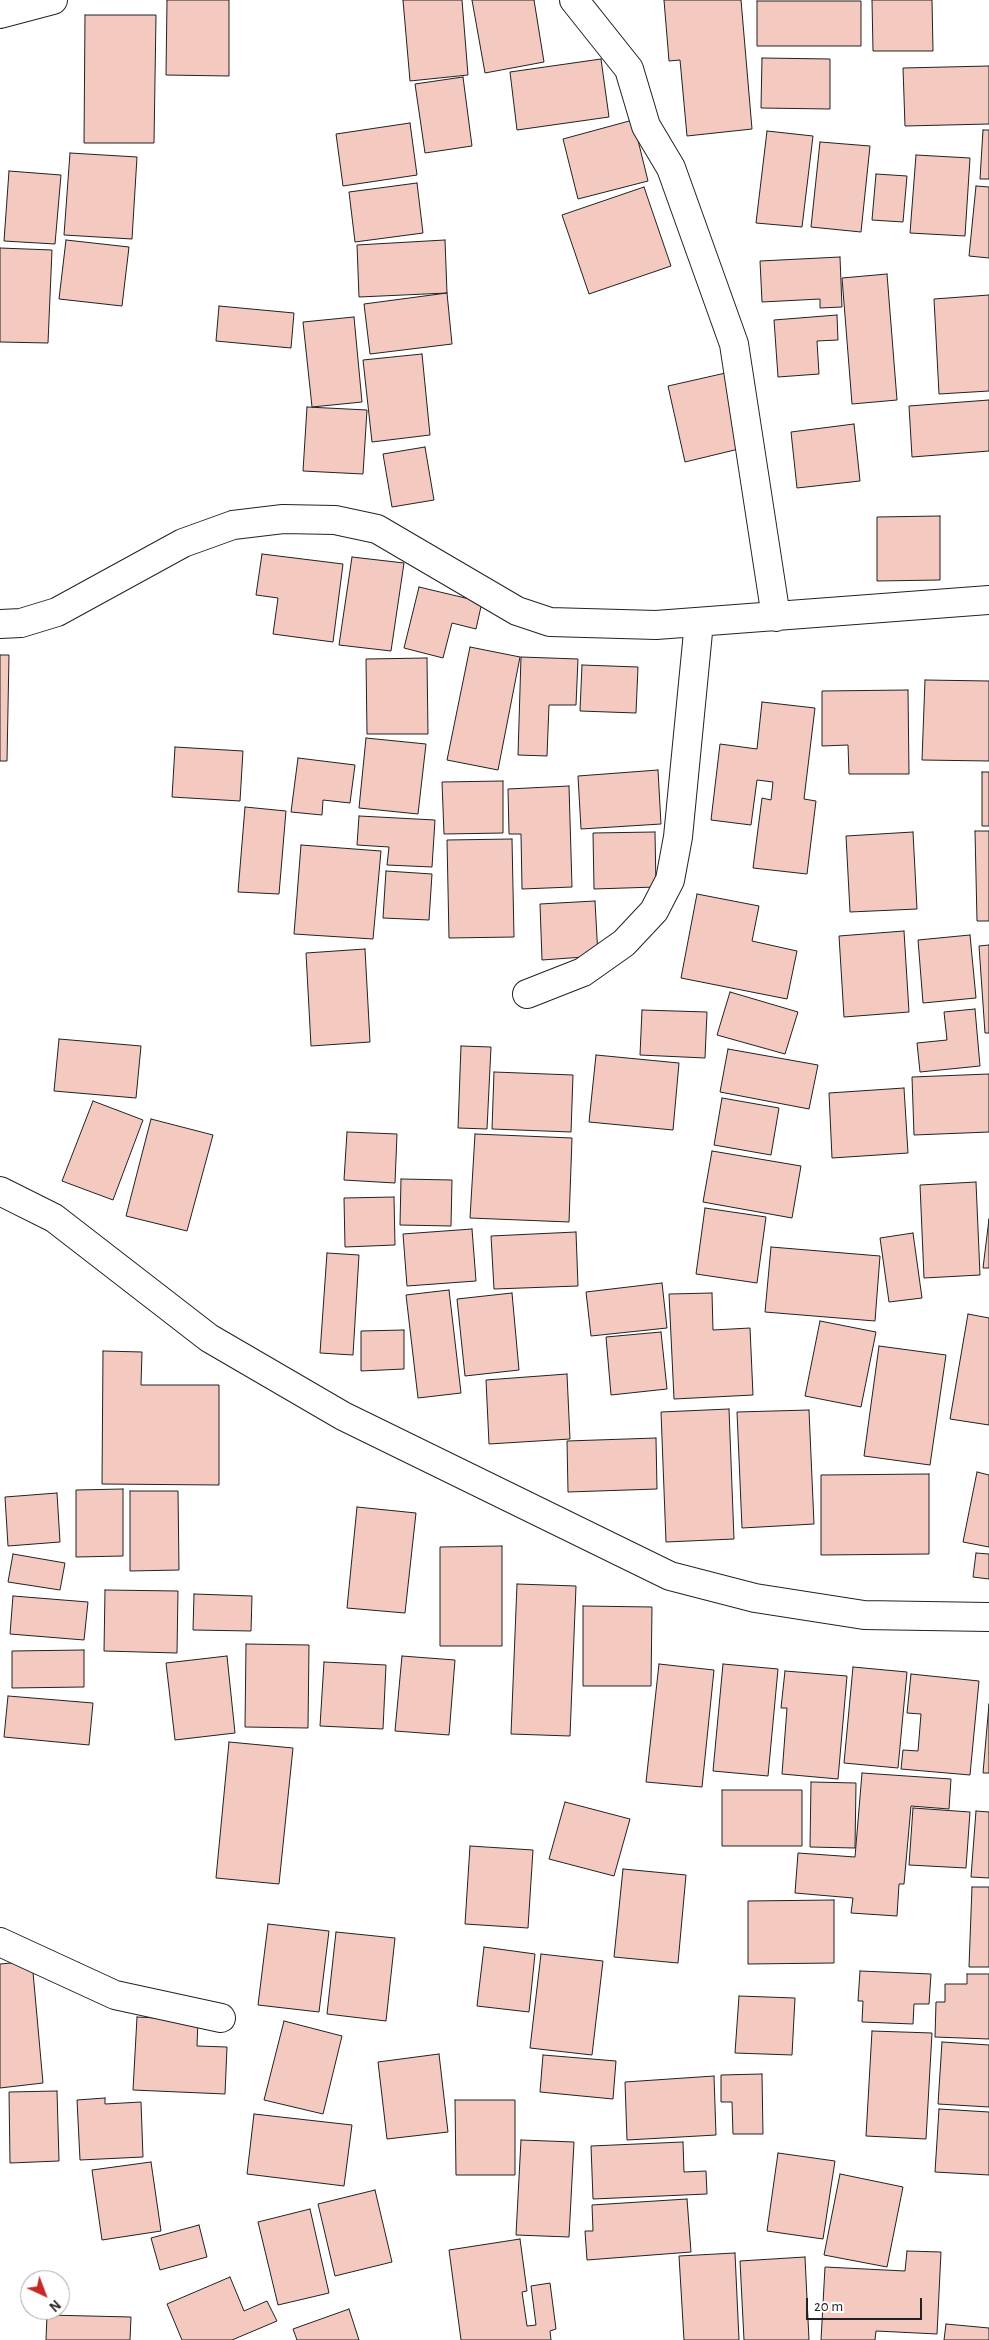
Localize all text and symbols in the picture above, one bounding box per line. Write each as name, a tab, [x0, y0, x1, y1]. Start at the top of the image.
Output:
north arrow	[20, 2270, 70, 2320]
scale bar	[809, 2288, 925, 2320]
text: N	[46, 2297, 63, 2314]
text: 20 m	[814, 2299, 843, 2314]

